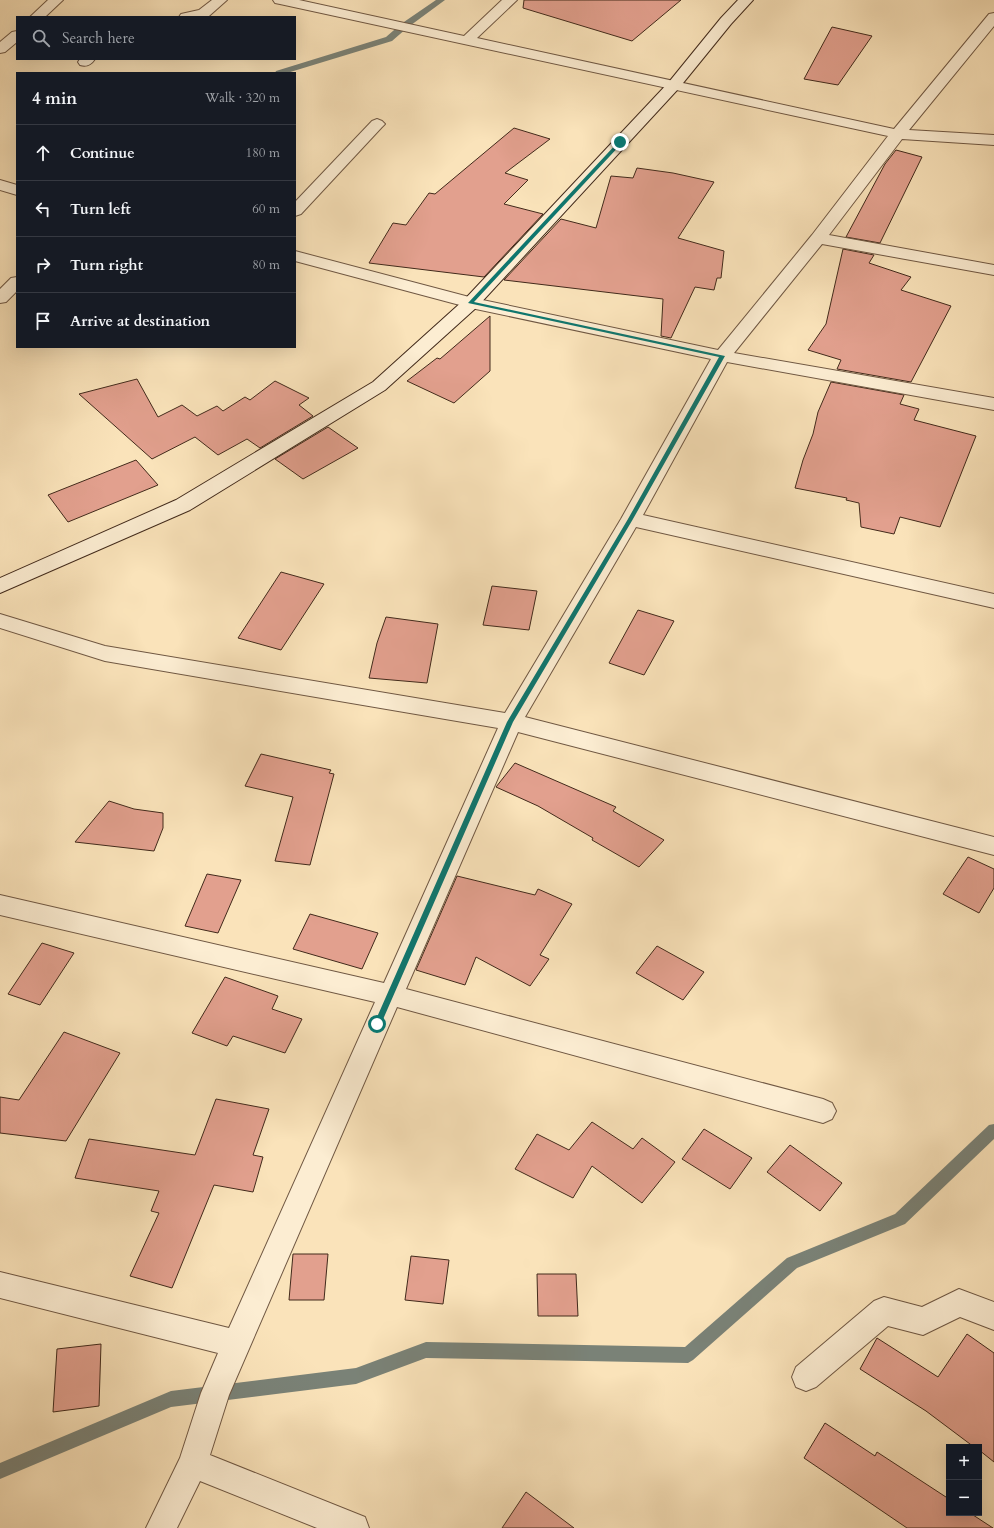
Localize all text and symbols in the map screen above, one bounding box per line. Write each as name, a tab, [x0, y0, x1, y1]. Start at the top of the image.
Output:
search box	[16, 16, 296, 60]
icon: search	[30, 27, 52, 49]
text: Search here	[62, 28, 135, 48]
text: 4 min	[32, 87, 77, 110]
text: Walk · 320 m	[205, 89, 280, 107]
route end	[611, 133, 629, 151]
icon: ahead	[32, 142, 54, 164]
text: Continue	[70, 143, 135, 163]
text: 180 m	[246, 144, 280, 162]
icon: left	[32, 198, 54, 220]
text: Turn left	[70, 199, 131, 219]
text: 60 m	[252, 200, 280, 218]
icon: right	[32, 254, 54, 276]
text: Turn right	[70, 255, 143, 275]
text: 80 m	[252, 256, 280, 274]
icon: arrive	[32, 310, 54, 332]
text: Arrive at destination	[70, 311, 210, 331]
route start	[368, 1015, 386, 1033]
map controls	[946, 1444, 982, 1516]
button: +	[946, 1444, 982, 1480]
button: −	[946, 1480, 982, 1516]

